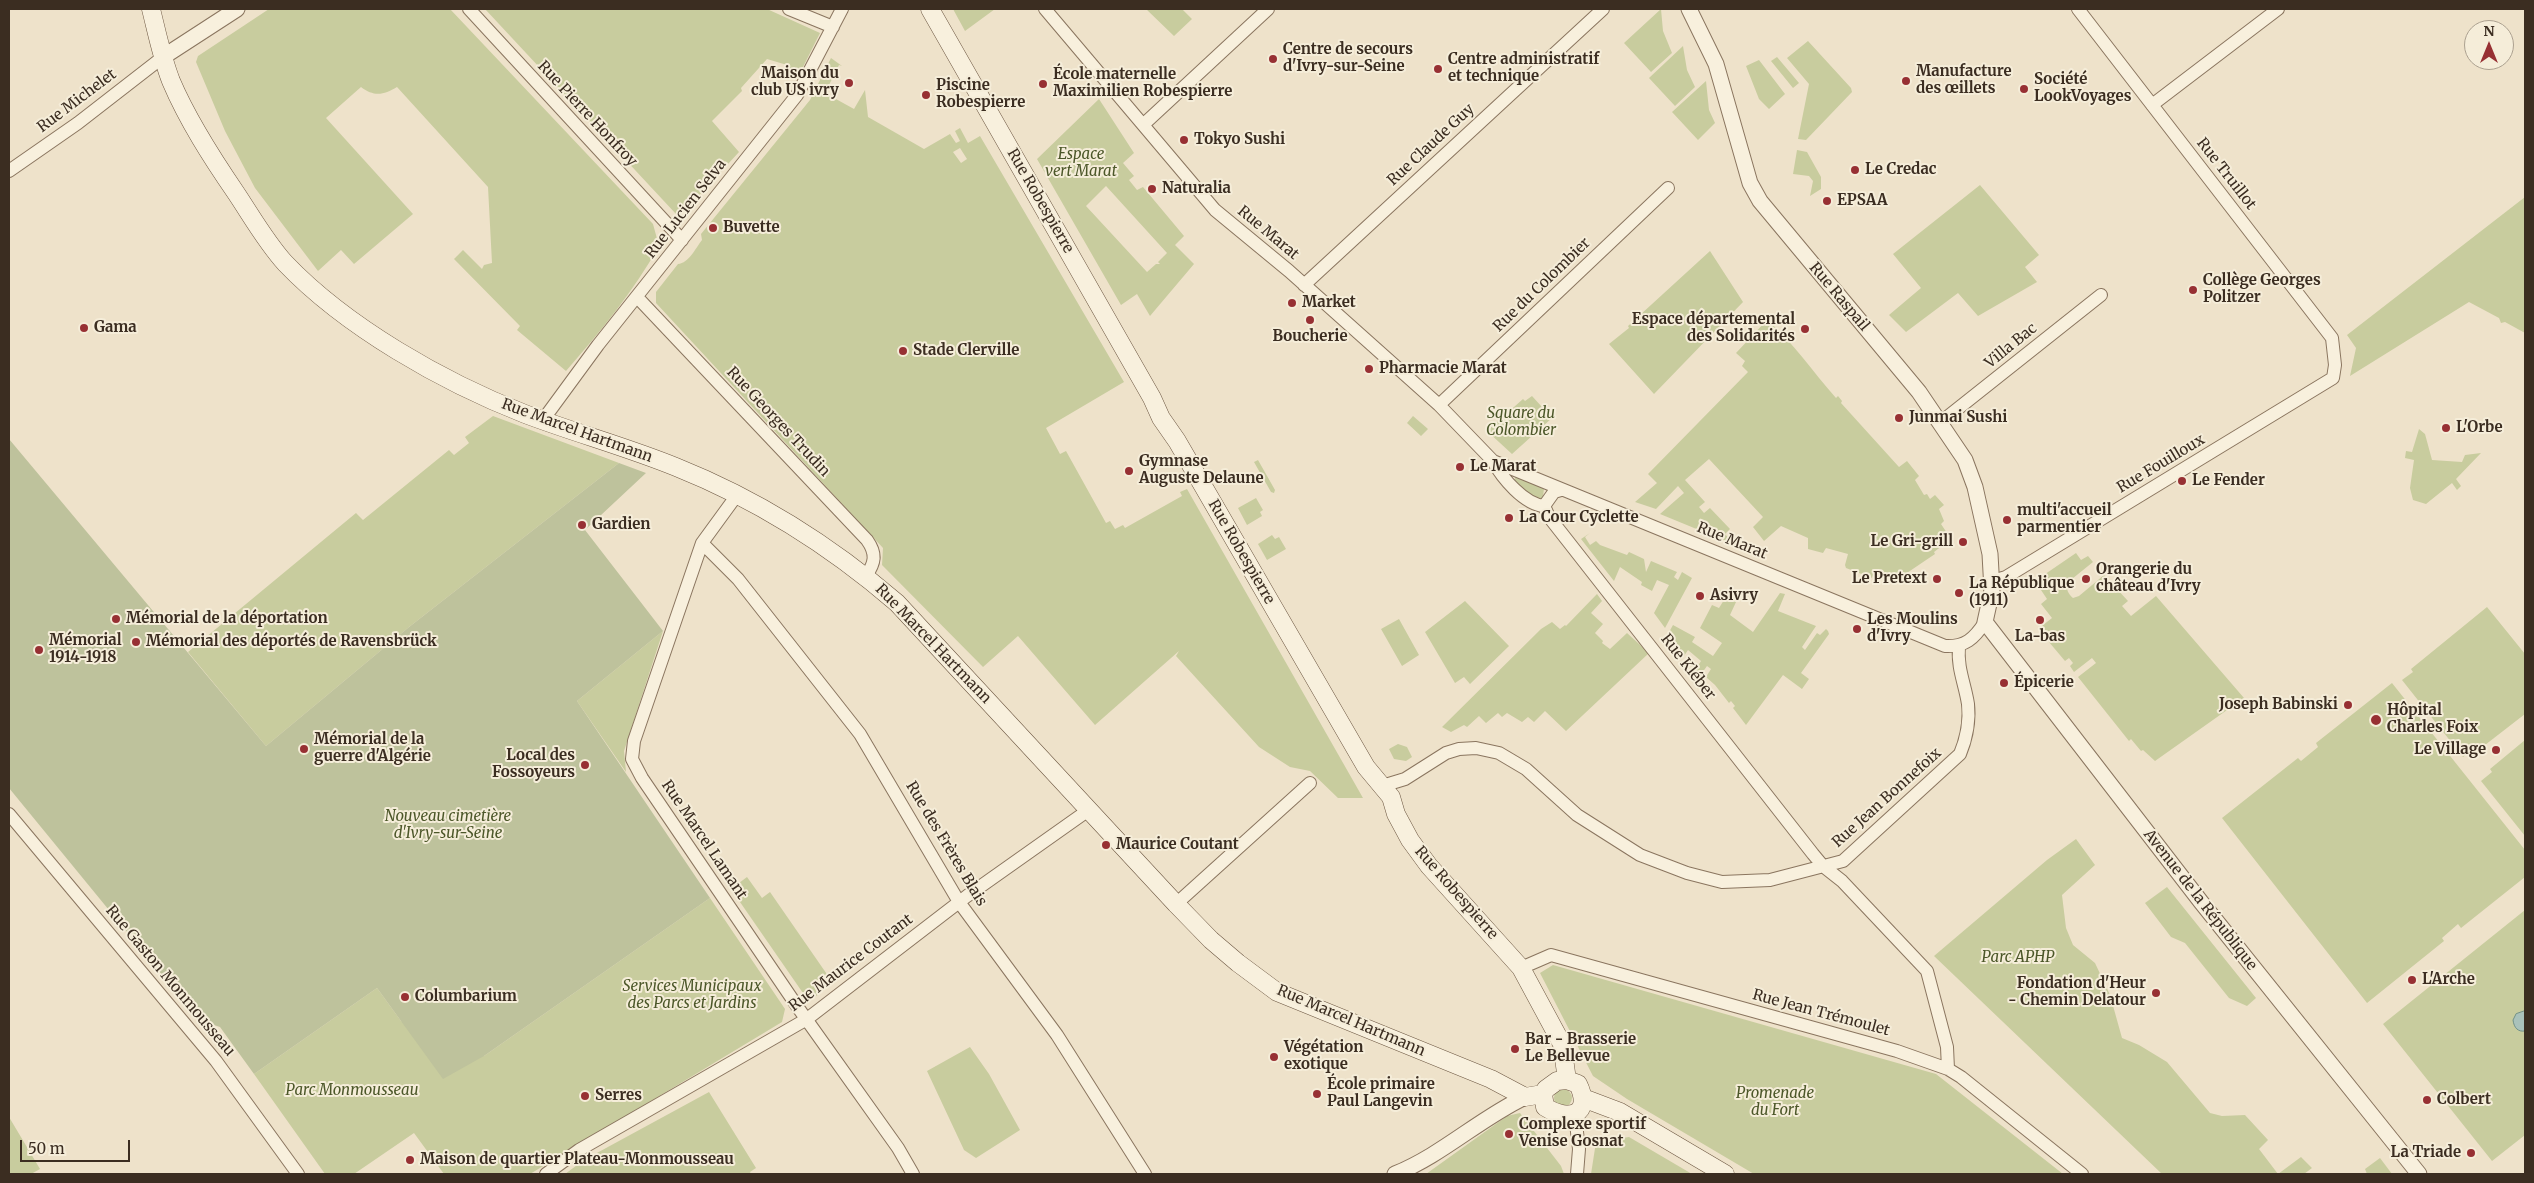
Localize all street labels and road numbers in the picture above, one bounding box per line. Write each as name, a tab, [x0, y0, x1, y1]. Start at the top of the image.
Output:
street label: Rue Pierre Honfroy	[533, 58, 641, 170]
street label: Rue Michelet	[34, 66, 120, 136]
street label: Rue Claude Guy	[1384, 100, 1478, 190]
street label: Rue Truillot	[2192, 135, 2260, 213]
street label: Rue Robespierre	[1003, 146, 1077, 256]
street label: Rue Lucien Selva	[642, 156, 730, 262]
street label: Rue Marat	[1234, 202, 1302, 264]
street label: Rue du Colombier	[1490, 234, 1594, 336]
street label: Rue Raspail	[1805, 259, 1873, 335]
street label: Villa Bac	[1981, 320, 2041, 372]
street label: Rue Georges Trudin	[722, 363, 834, 481]
street label: Rue Marcel Hartmann	[499, 395, 655, 467]
street label: Rue Fouilloux	[2114, 431, 2208, 497]
street label: Rue Robespierre	[1204, 497, 1278, 607]
street label: Rue Marat	[1694, 519, 1770, 563]
street label: Rue Marcel Hartmann	[871, 580, 995, 708]
street label: Rue Kléber	[1657, 631, 1719, 703]
street label: Rue Jean Bonnefoix	[1829, 744, 1945, 852]
street label: Rue Marcel Lamant	[657, 777, 751, 903]
street label: Rue des Frères Blais	[902, 778, 990, 910]
street label: Avenue de la République	[2139, 826, 2261, 974]
street label: Rue Robespierre	[1411, 843, 1501, 943]
street label: Rue Gaston Monmousseau	[102, 902, 238, 1060]
street label: Rue Maurice Coutant	[785, 911, 917, 1015]
street label: Rue Marcel Hartmann	[1274, 982, 1428, 1060]
street label: Rue Jean Trémoulet	[1750, 986, 1892, 1040]

